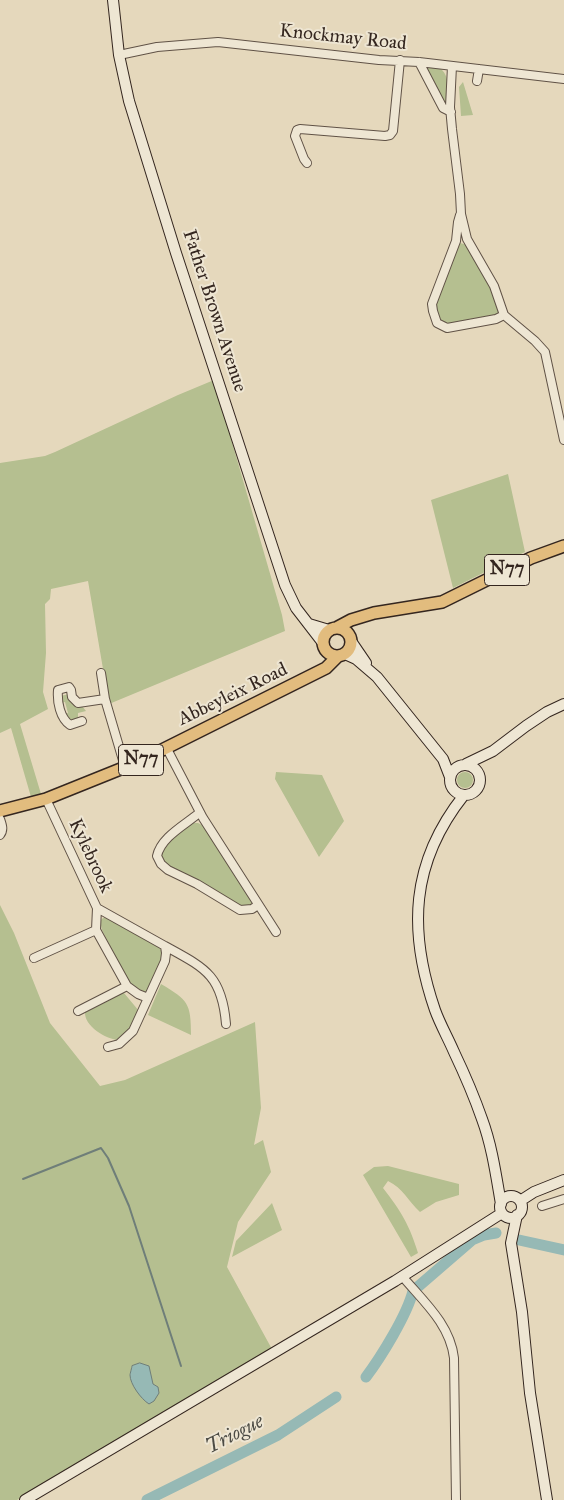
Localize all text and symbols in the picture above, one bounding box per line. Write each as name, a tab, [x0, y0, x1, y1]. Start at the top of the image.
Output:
street label: Knockmay Road	[278, 20, 408, 56]
street label: Father Brown Avenue	[177, 227, 251, 395]
road number: N77	[484, 554, 530, 586]
street label: Abbeyleix Road	[174, 659, 292, 731]
road number: N77	[118, 744, 164, 776]
street label: Kylebrook	[63, 815, 117, 897]
water label: Triogue	[202, 1410, 268, 1460]

